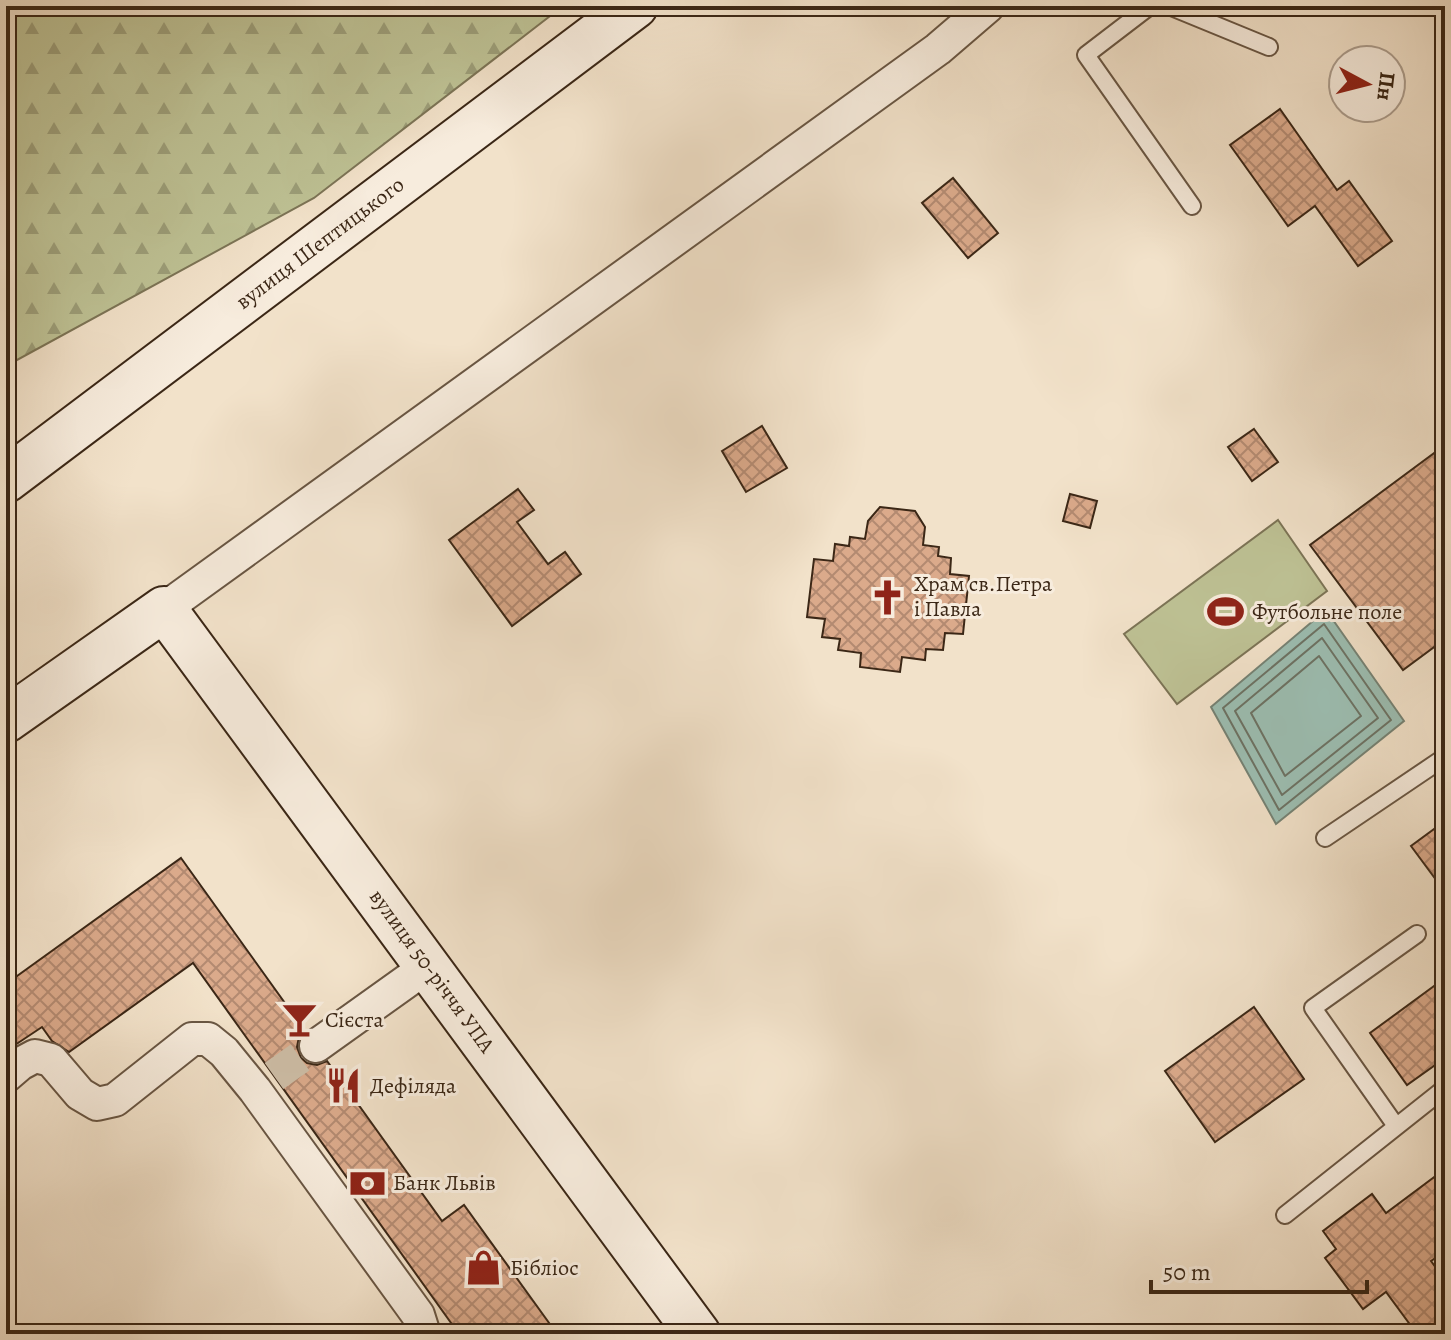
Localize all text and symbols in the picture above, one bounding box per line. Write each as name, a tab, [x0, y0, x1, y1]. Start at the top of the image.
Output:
north arrow	[1327, 44, 1407, 124]
text: Пн	[1369, 70, 1402, 102]
street label: вулиця Шептицького	[230, 170, 410, 316]
place label: Храм св.Петра і Павла	[914, 569, 1053, 624]
church icon: Храм св.Петра і Павла	[869, 578, 907, 616]
sports icon: Футбольне поле	[1207, 593, 1245, 631]
place label: Футбольне поле	[1252, 597, 1402, 627]
street label: вулиця 50-річчя УПА	[362, 883, 502, 1060]
bar icon: Сієста	[280, 1001, 318, 1039]
place label: Сієста	[325, 1005, 385, 1035]
restaurant icon: Дефіляда	[325, 1067, 363, 1105]
place label: Дефіляда	[370, 1071, 457, 1101]
bank icon: Банк Львів	[348, 1164, 386, 1202]
place label: Банк Львів	[393, 1168, 496, 1198]
scale bar	[1151, 1244, 1367, 1294]
shop icon: Бібліос	[465, 1249, 503, 1287]
place label: Бібліос	[510, 1253, 579, 1283]
text: 50 m	[1163, 1256, 1211, 1288]

